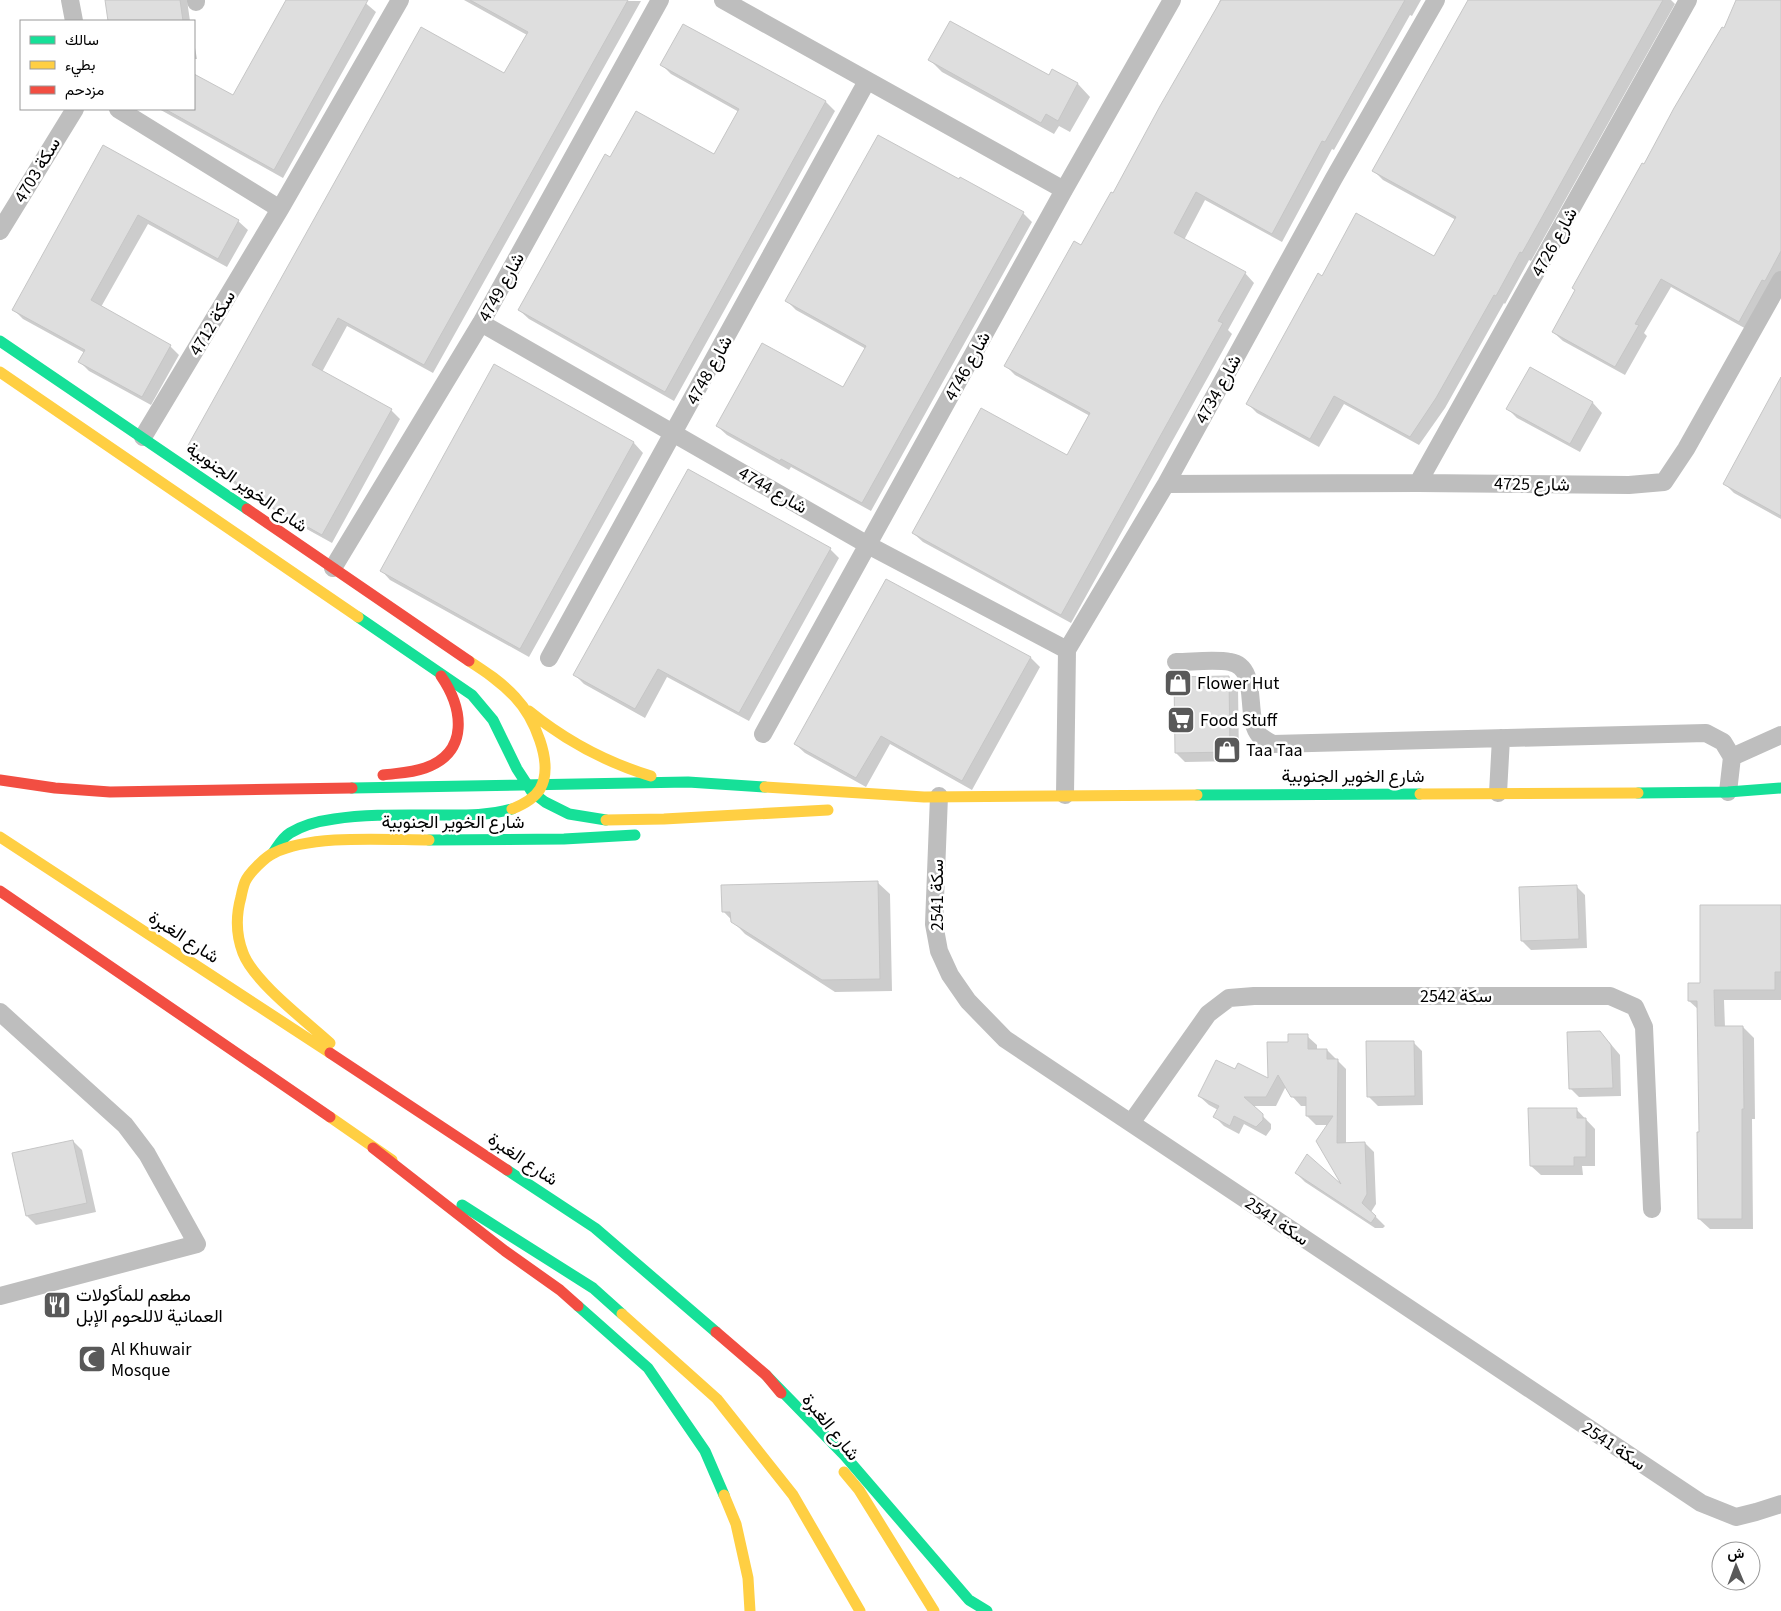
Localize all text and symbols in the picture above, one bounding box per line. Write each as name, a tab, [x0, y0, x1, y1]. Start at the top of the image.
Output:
legend	[20, 20, 195, 110]
text: سالك	[65, 30, 99, 51]
text: بطيء	[65, 55, 95, 78]
text: مزدحم	[65, 80, 104, 101]
street label: 4703 سكة	[8, 133, 67, 208]
street label: 4726 شارع	[1525, 203, 1584, 281]
street label: 4749 شارع	[472, 248, 531, 326]
street label: سكة 4712	[183, 286, 242, 361]
street label: 4746 شارع	[938, 327, 997, 405]
street label: 4748 شارع	[680, 331, 739, 409]
street label: 4734 شارع	[1189, 350, 1248, 428]
street label: شارع الخوير الجنوبية	[181, 436, 312, 539]
street label: 4744 شارع	[734, 461, 812, 520]
street label: 4725 شارع	[1494, 471, 1570, 498]
shop icon: Flower Hut	[1163, 668, 1193, 698]
place label: Flower Hut	[1197, 671, 1279, 696]
supermarket icon: Food Stuff	[1166, 705, 1196, 735]
place label: Food Stuff	[1200, 708, 1278, 733]
shop icon: Taa Taa	[1212, 735, 1242, 765]
place label: Taa Taa	[1246, 738, 1303, 763]
street label: شارع الخوير الجنوبية	[1281, 764, 1425, 789]
street label: شارع الخوير الجنوبية	[381, 810, 525, 835]
street label: سكة 2541	[925, 859, 950, 931]
street label: شارع الغبرة	[144, 905, 224, 970]
street label: سكة 2542	[1420, 984, 1492, 1009]
street label: شارع الغبرة	[483, 1127, 563, 1192]
street label: سكة 2541	[1240, 1191, 1314, 1252]
place label: مطعم للمأكولات العمانية لاللحوم الإبل	[76, 1283, 223, 1329]
restaurant icon: مطعم للمأكولات العمانية لاللحوم الإبل	[42, 1290, 72, 1320]
place label: Al Khuwair Mosque	[111, 1337, 192, 1383]
mosque icon: Al Khuwair Mosque	[77, 1344, 107, 1374]
street label: شارع الغبرة	[796, 1389, 865, 1466]
street label: سكة 2541	[1577, 1416, 1651, 1477]
north arrow	[1711, 1541, 1761, 1591]
text: ش	[1727, 1544, 1745, 1564]

